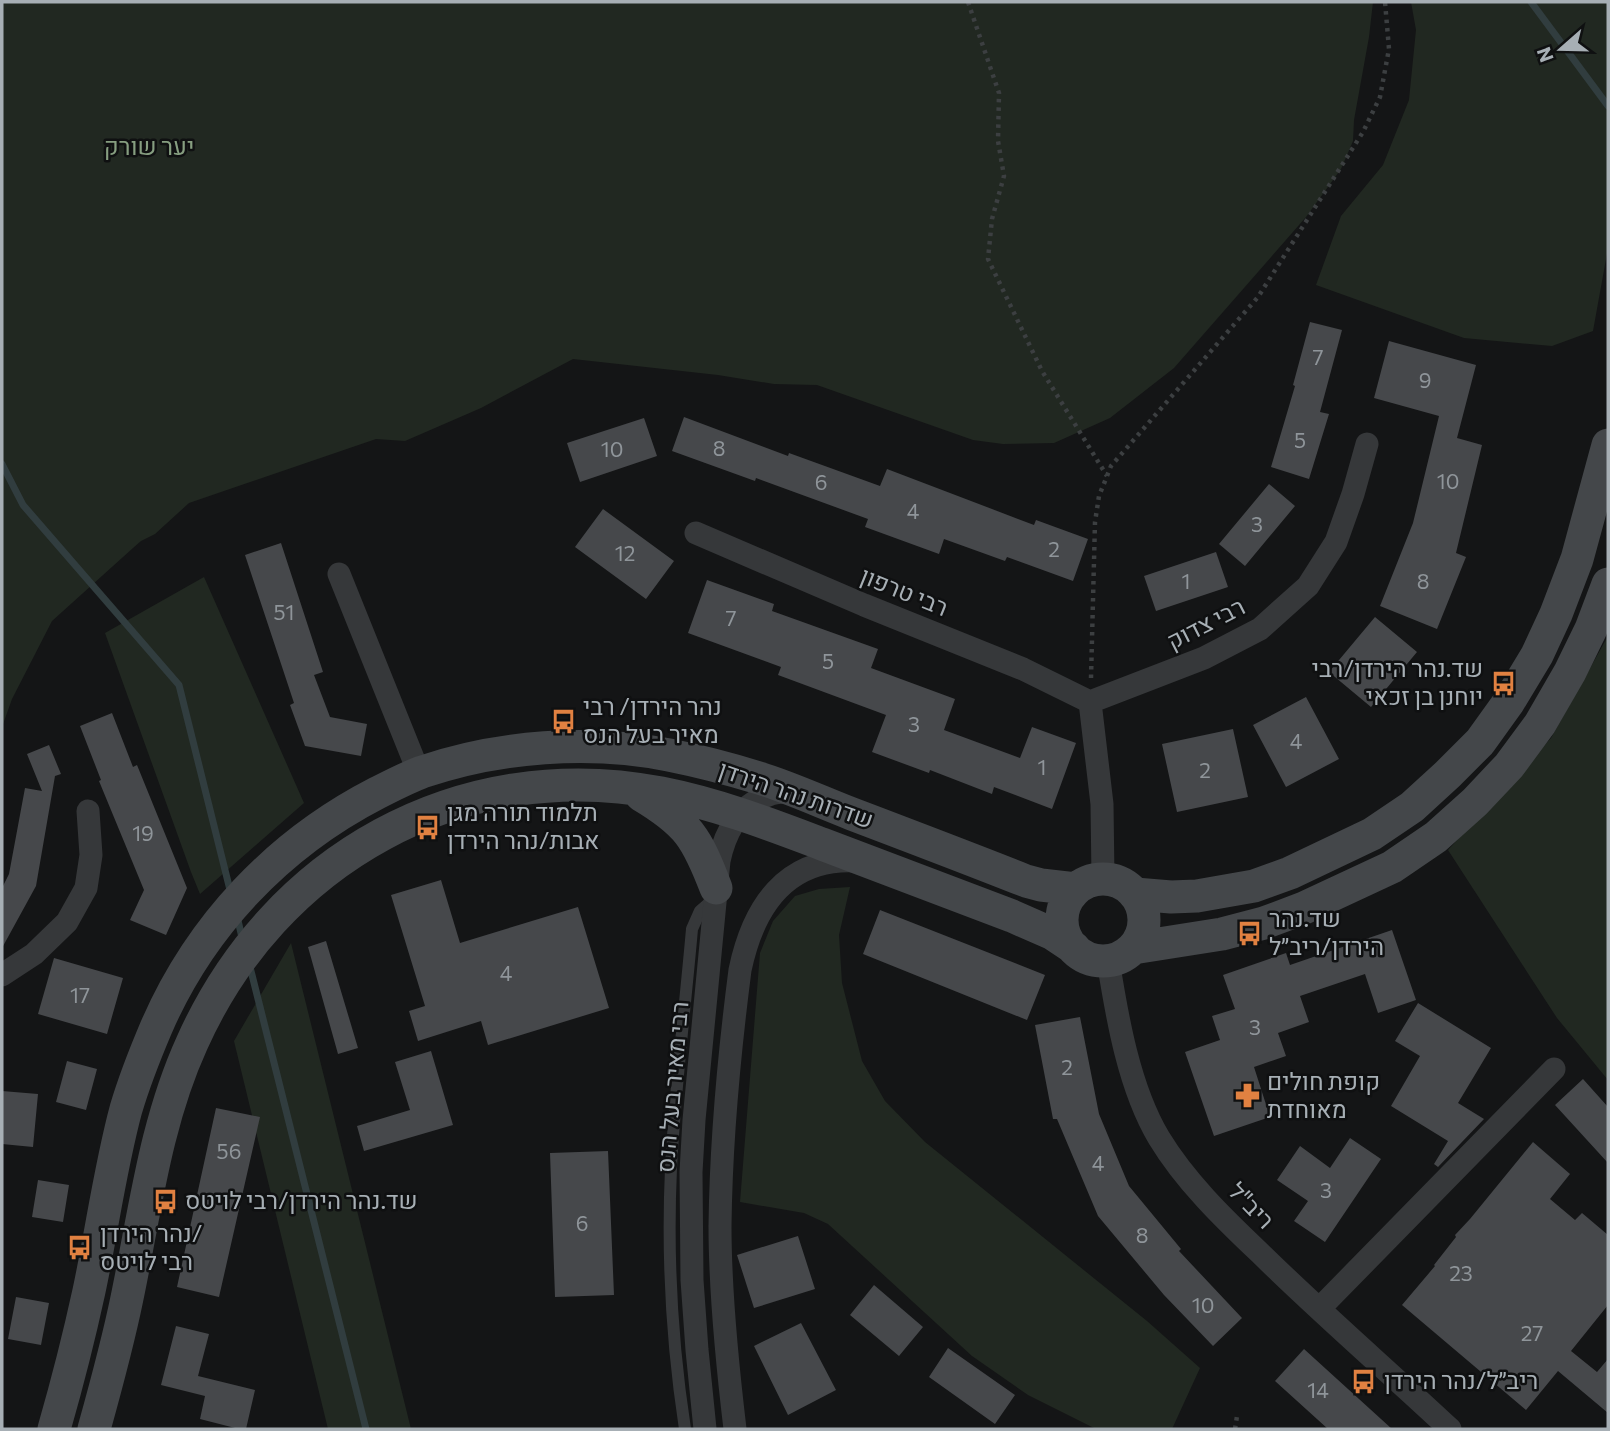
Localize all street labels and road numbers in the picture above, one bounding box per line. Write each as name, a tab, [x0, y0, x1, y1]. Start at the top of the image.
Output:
street label: רבי טרפון	[857, 560, 953, 621]
street label: רבי צדוק	[1161, 591, 1249, 655]
street label: שדרות נהר הירדן	[715, 754, 878, 834]
street label: רבי מאיר בעל הנס	[650, 1000, 693, 1174]
street label: ריב"ל	[1223, 1176, 1281, 1234]

